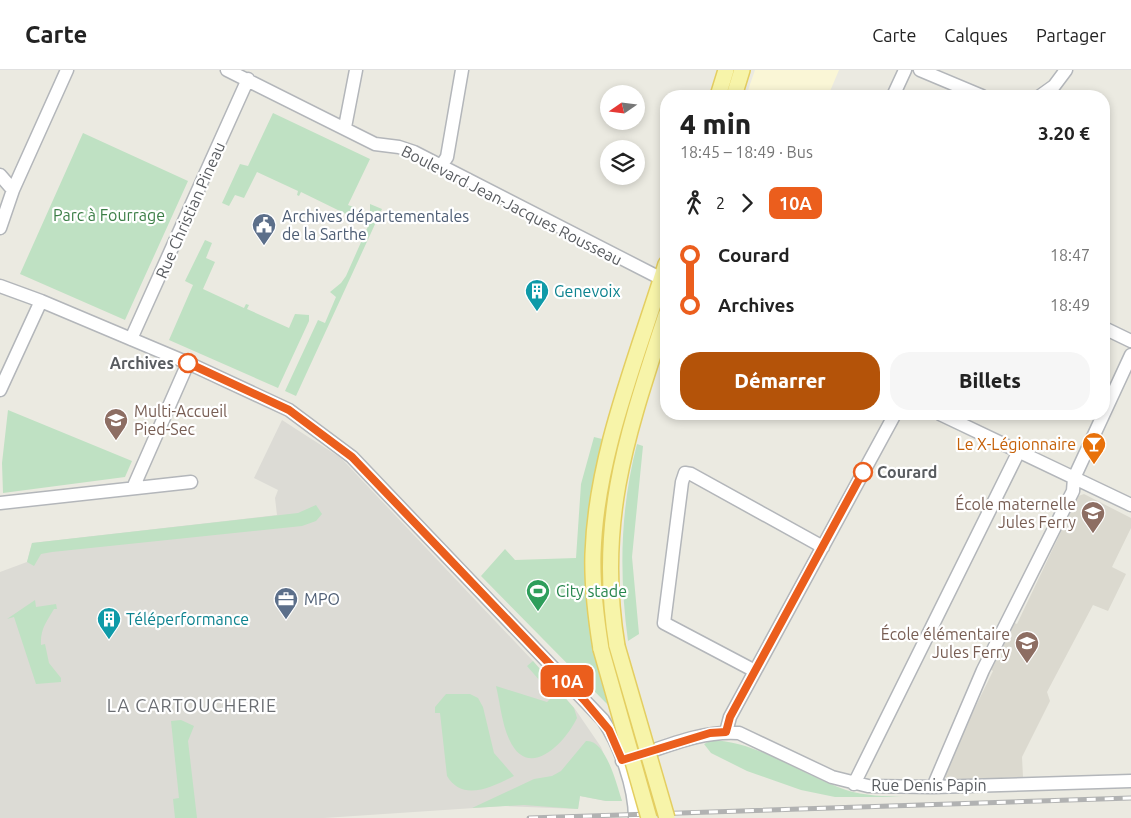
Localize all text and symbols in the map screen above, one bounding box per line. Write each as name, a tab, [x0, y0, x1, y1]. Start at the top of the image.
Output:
text: Carte	[25, 21, 87, 48]
text: Carte	[872, 25, 916, 45]
text: Calques	[944, 25, 1008, 45]
text: Partager	[1036, 25, 1106, 45]
north arrow	[600, 85, 645, 130]
map controls	[600, 85, 645, 185]
text: 4 min	[680, 108, 751, 139]
text: 3.20 €	[1038, 122, 1090, 144]
street label: Rue Christian Pineau	[152, 139, 228, 281]
button: layers	[600, 140, 645, 185]
street label: Boulevard Jean-Jacques Rousseau	[399, 141, 625, 269]
text: 18:45 – 18:49 · Bus	[680, 143, 813, 161]
icon: walk	[680, 189, 708, 217]
icon: forward	[733, 189, 761, 217]
text: 10A	[779, 193, 812, 213]
text: 2	[716, 194, 725, 212]
park label: Parc à Fourrage	[53, 206, 165, 224]
place label: Archives départementales de la Sarthe	[282, 207, 469, 243]
public building icon: Archives départementales de la Sarthe	[251, 212, 277, 246]
text: Courard	[718, 244, 790, 266]
text: 18:47	[1050, 246, 1090, 264]
building icon: Genevoix	[524, 278, 550, 312]
place label: Genevoix	[554, 282, 621, 300]
text: Archives	[718, 294, 794, 316]
text: 18:49	[1050, 296, 1090, 314]
button: Démarrer	[680, 352, 880, 410]
button: Billets	[890, 352, 1090, 410]
marker: Archives	[178, 353, 198, 373]
place label: Archives	[110, 354, 174, 372]
place label: Multi-Accueil Pied-Sec	[134, 402, 227, 438]
school or university icon: Multi-Accueil Pied-Sec	[103, 407, 129, 441]
bar icon: Le X-Légionnaire	[1081, 431, 1107, 465]
place label: Le X-Légionnaire	[956, 435, 1076, 453]
marker: Courard	[853, 462, 873, 482]
place label: Courard	[877, 463, 937, 481]
place label: École maternelle Jules Ferry	[955, 493, 1076, 531]
school or university icon: École maternelle Jules Ferry	[1080, 500, 1106, 534]
sports icon: City stade	[525, 578, 551, 612]
place label: City stade	[556, 582, 627, 600]
office icon: MPO	[273, 586, 299, 620]
place label: MPO	[304, 590, 340, 608]
building icon: Téléperformance	[96, 606, 122, 640]
place label: Téléperformance	[126, 610, 249, 628]
place label: École élémentaire Jules Ferry	[881, 623, 1010, 661]
school or university icon: École élémentaire Jules Ferry	[1014, 630, 1040, 664]
line badge: 10A	[538, 665, 596, 697]
text: 10A	[551, 671, 583, 691]
district label: LA CARTOUCHERIE	[107, 695, 277, 715]
street label: Rue Denis Papin	[871, 776, 987, 794]

